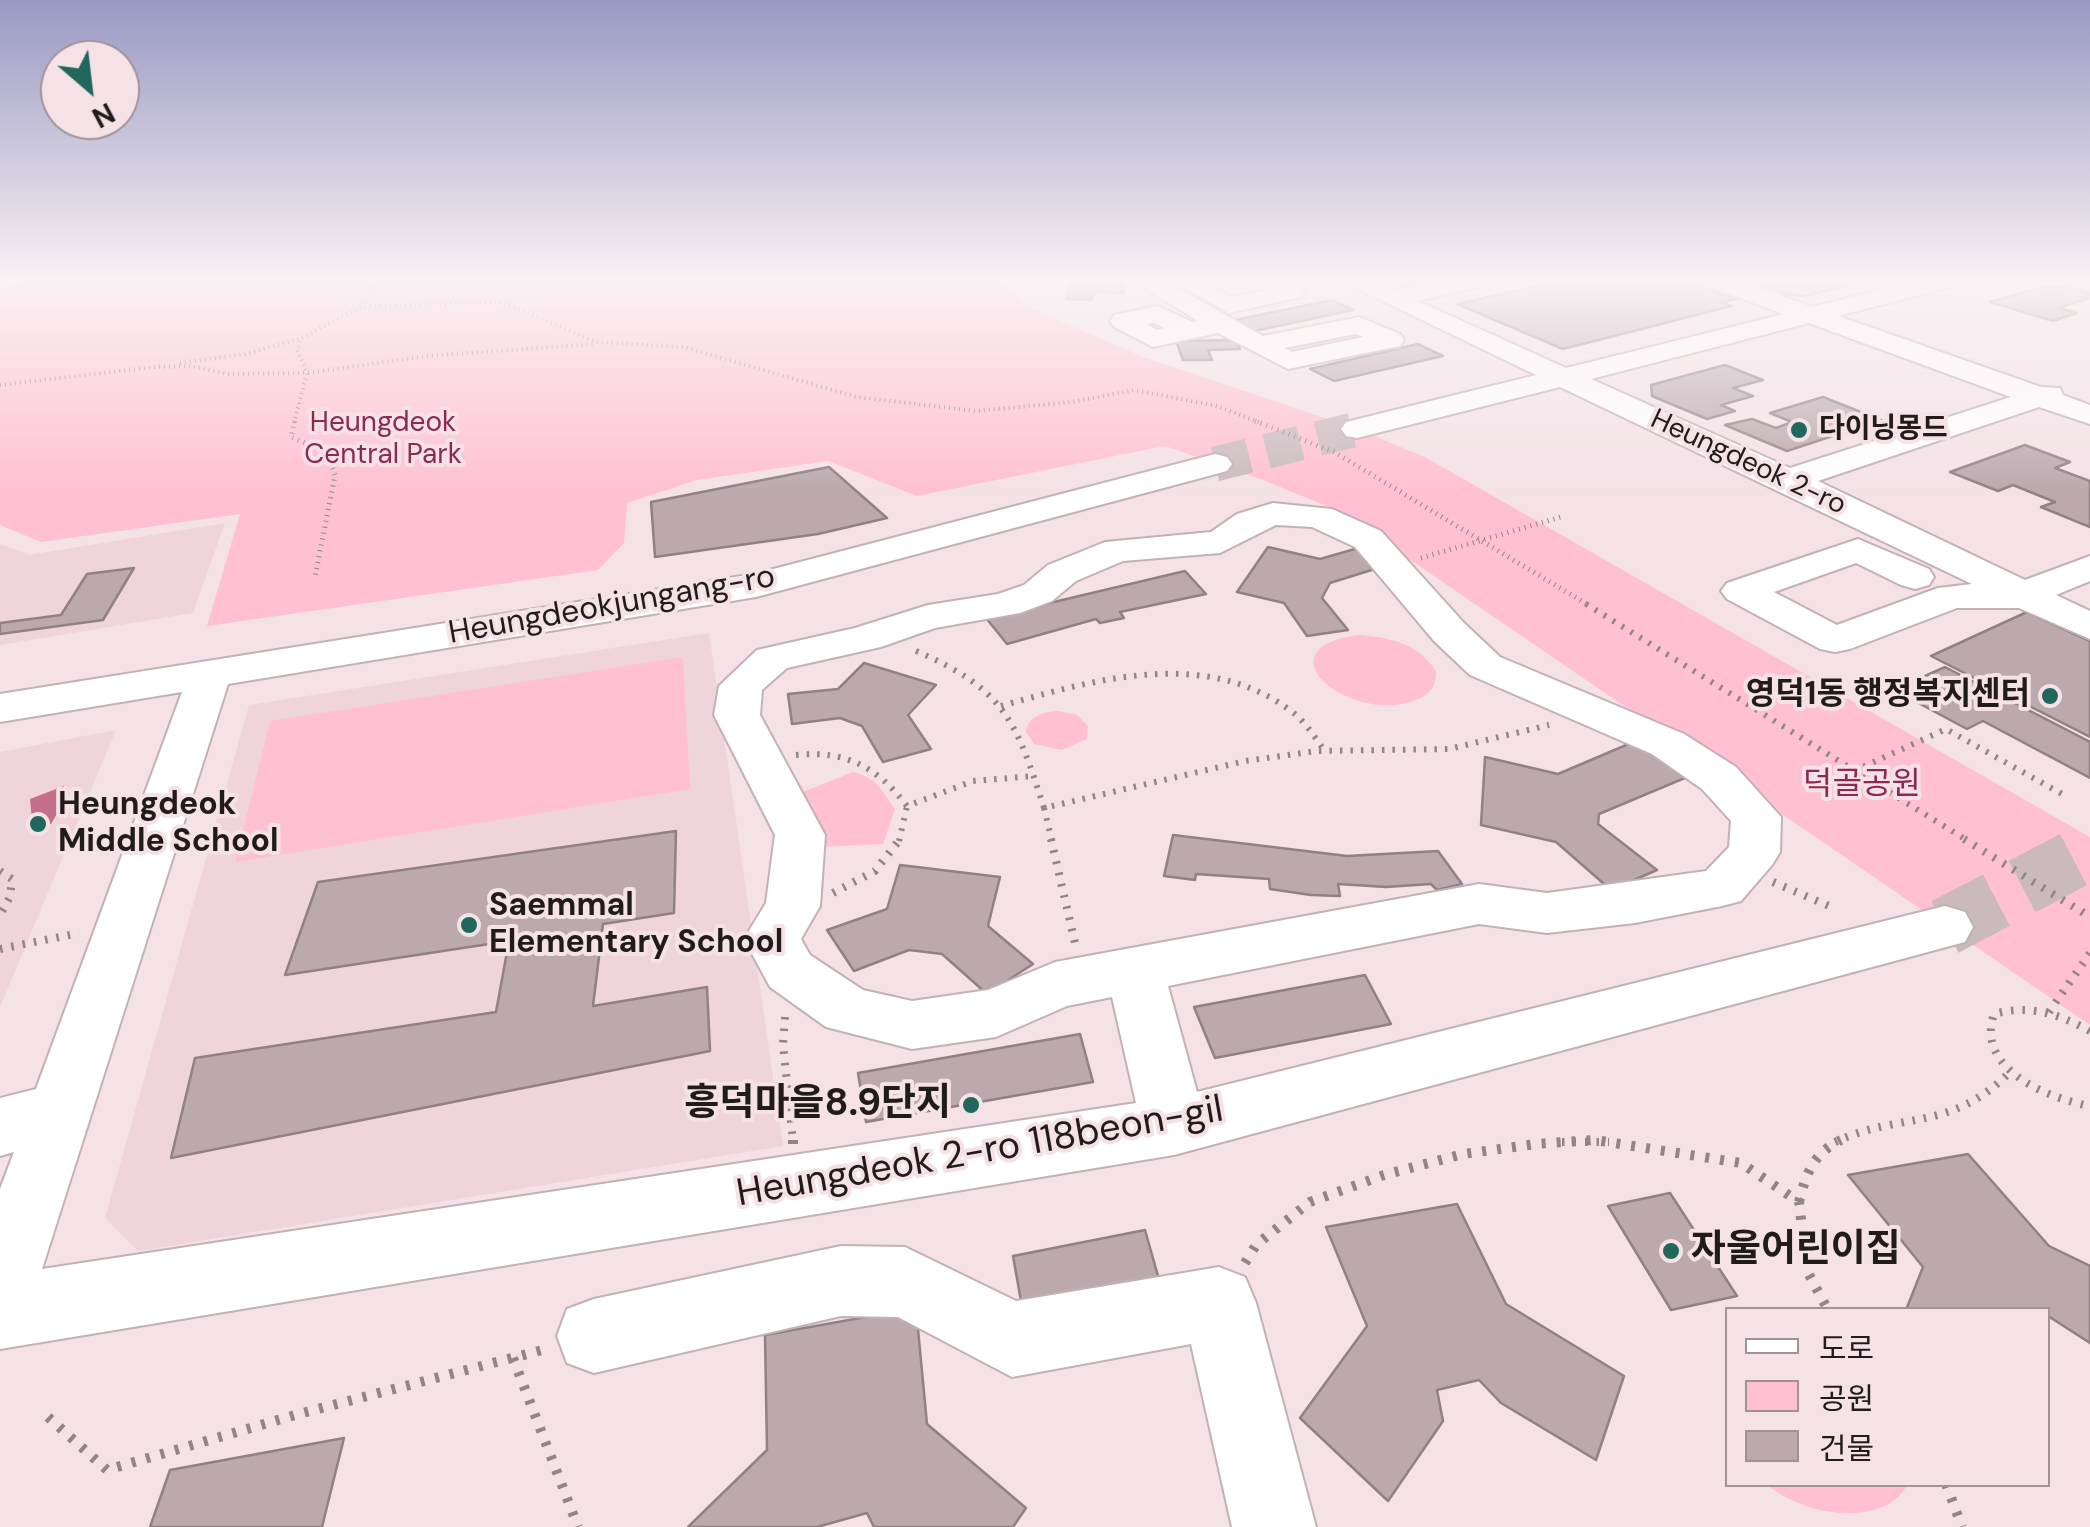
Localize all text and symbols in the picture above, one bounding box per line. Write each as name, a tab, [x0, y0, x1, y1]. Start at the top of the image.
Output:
north arrow	[40, 40, 140, 140]
text: N	[86, 94, 121, 136]
street label: Heungdeok 2-ro	[1645, 403, 1851, 523]
park label: Heungdeok Central Park	[304, 407, 462, 473]
place label: 다이닝몽드	[1819, 413, 1948, 447]
marker: 다이닝몽드	[1788, 419, 1810, 441]
street label: Heungdeokjungang-ro	[446, 558, 778, 654]
place label: 영덕1동 행정복지센터	[1746, 677, 2030, 715]
marker: 영덕1동 행정복지센터	[2039, 685, 2061, 707]
park label: 덕골공원	[1803, 767, 1921, 805]
place label: Heungdeok Middle School	[58, 787, 278, 862]
marker: Heungdeok Middle School	[27, 813, 49, 835]
place label: Saemmal Elementary School	[489, 888, 783, 963]
marker: Saemmal Elementary School	[458, 914, 480, 936]
place label: 흥덕마을8.9단지	[685, 1082, 951, 1128]
street label: Heungdeok 2-ro 118beon-gil	[733, 1088, 1227, 1218]
marker: 흥덕마을8.9단지	[960, 1094, 982, 1116]
place label: 자울어린이집	[1691, 1228, 1901, 1274]
marker: 자울어린이집	[1660, 1240, 1682, 1262]
legend	[1725, 1307, 2050, 1487]
text: 도로	[1819, 1329, 1874, 1368]
text: 공원	[1819, 1379, 1874, 1418]
text: 건물	[1819, 1429, 1874, 1468]

